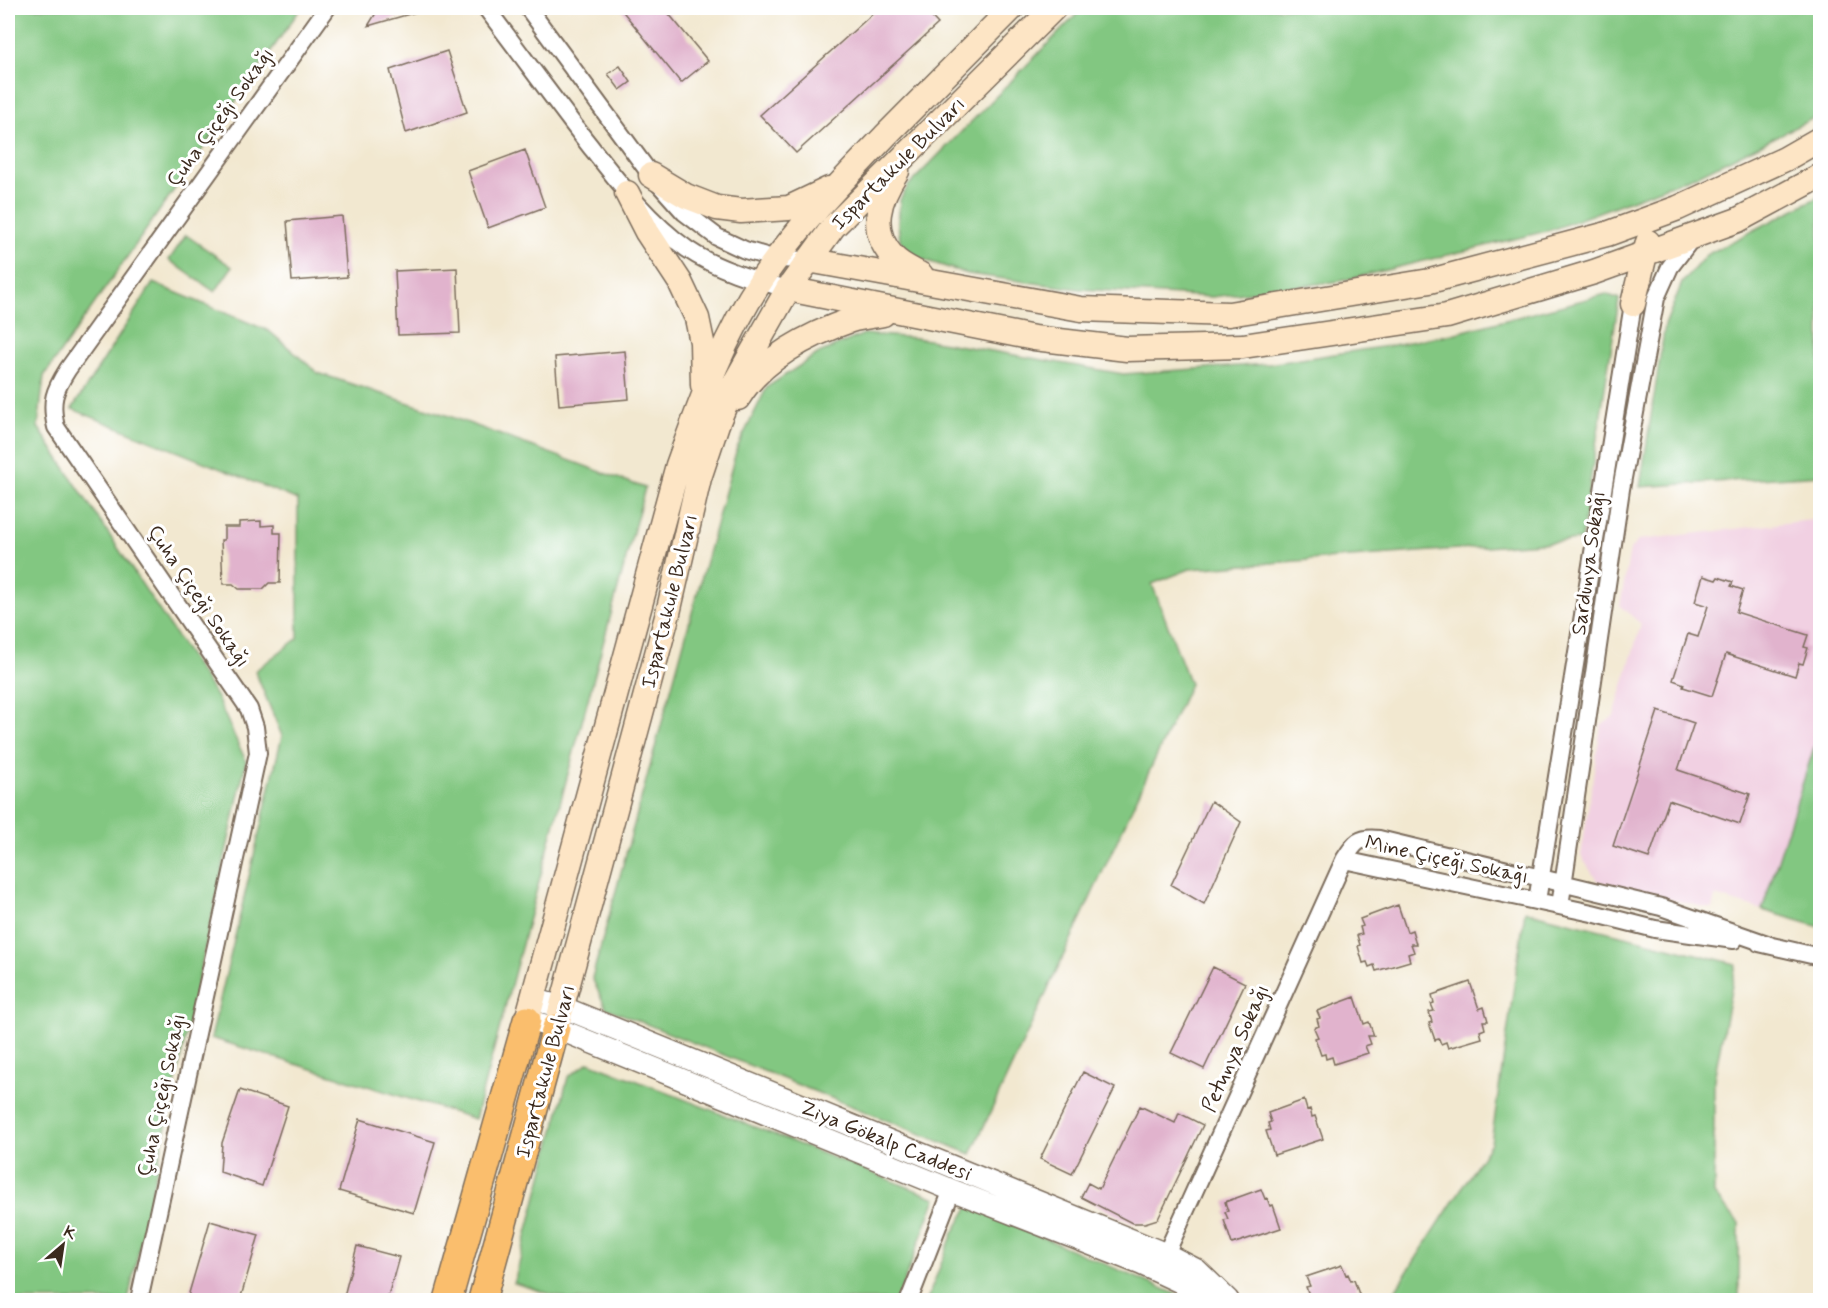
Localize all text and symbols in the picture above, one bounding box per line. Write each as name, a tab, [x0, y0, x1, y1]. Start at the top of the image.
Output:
street label: Çuha Çiçeği Sokağı	[161, 42, 281, 193]
street label: Ispartakule Bulvarı	[826, 91, 972, 237]
street label: Sardunya Sokağı	[1565, 489, 1613, 637]
street label: Ispartakule Bulvarı	[635, 511, 705, 691]
street label: Çuha Çiçeği Sokağı	[140, 520, 256, 673]
street label: Mine Çiçeği Sokağı	[1362, 829, 1531, 891]
street label: Petunya Sokağı	[1195, 980, 1277, 1117]
street label: Ispartakule Bulvarı	[509, 981, 583, 1161]
street label: Çuha Çiçeği Sokağı	[131, 1011, 193, 1179]
street label: Ziya Gökalp Caddesi	[796, 1094, 976, 1188]
north arrow	[33, 1215, 93, 1275]
text: K	[60, 1221, 80, 1245]

